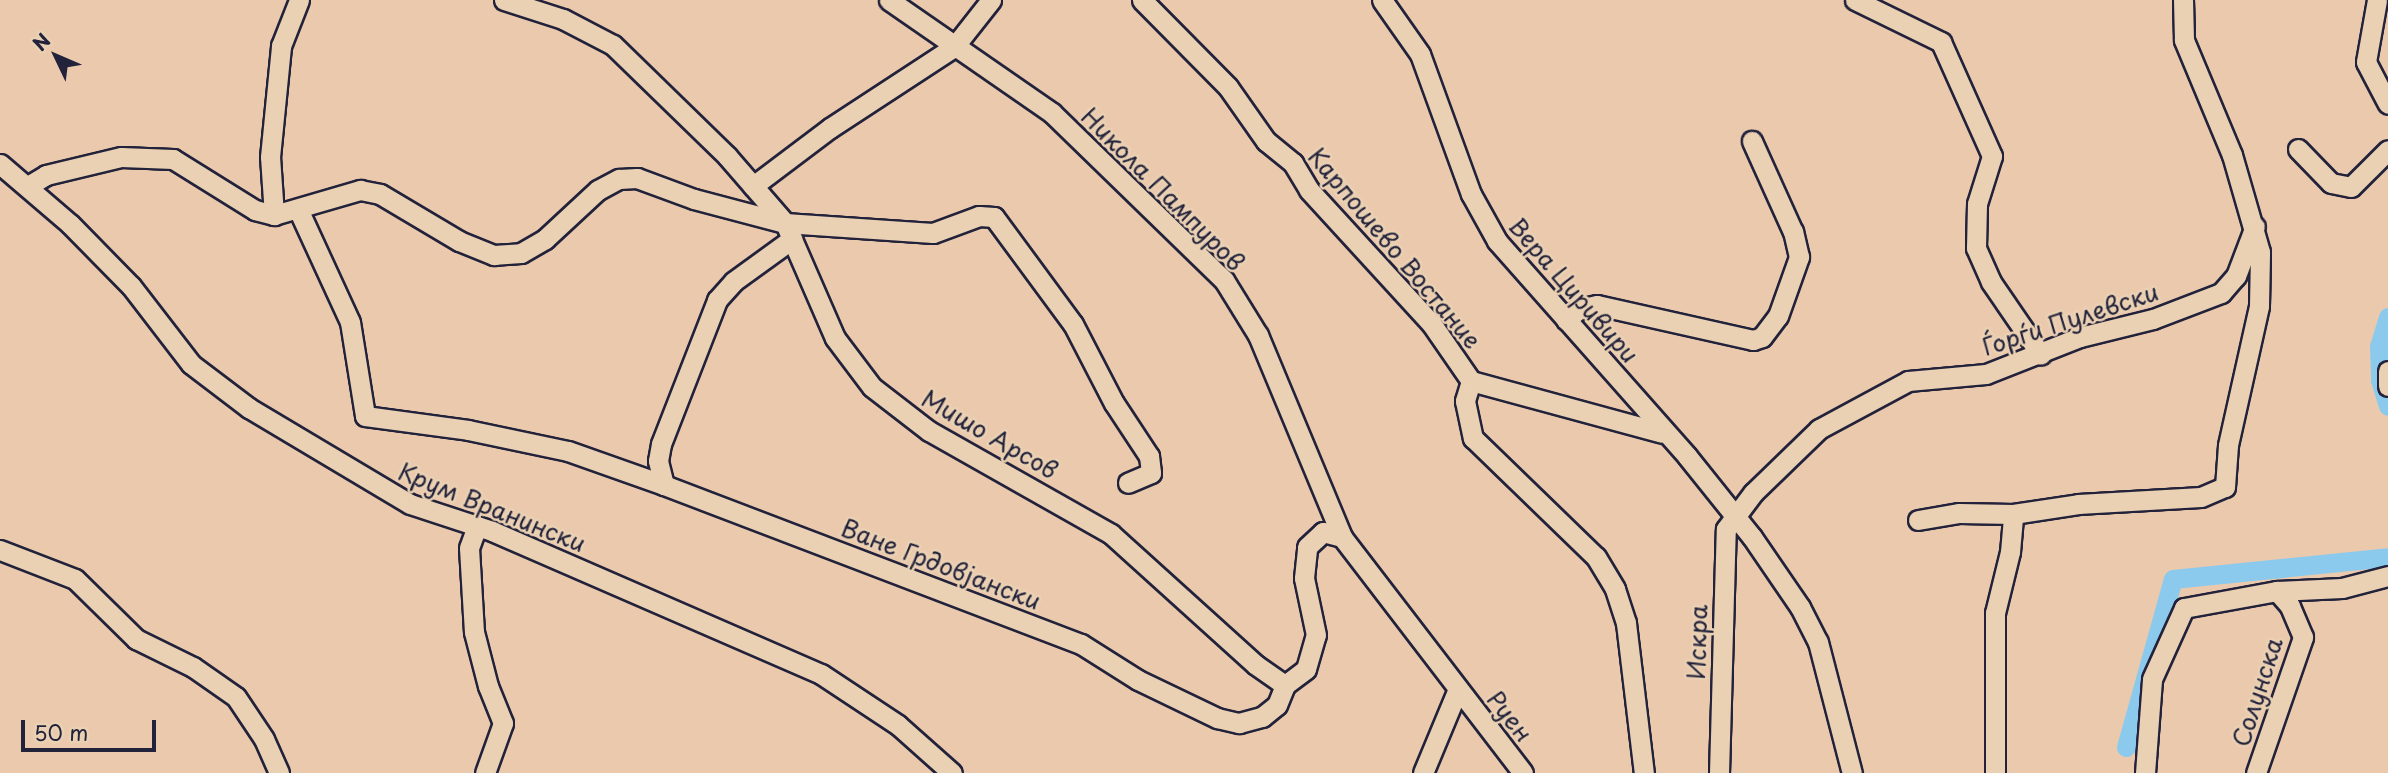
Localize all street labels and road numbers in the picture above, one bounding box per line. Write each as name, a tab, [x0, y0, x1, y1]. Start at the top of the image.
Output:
street label: Никола Пампуров	[1076, 102, 1250, 276]
street label: Карпошево Востание	[1303, 142, 1487, 354]
street label: Вера Циривири	[1503, 211, 1645, 369]
street label: Ѓорѓи Пулевски	[1978, 277, 2162, 361]
street label: Мишо Арсов	[917, 384, 1063, 484]
street label: Крум Вранински	[394, 456, 590, 558]
street label: Ване Грдовјански	[837, 513, 1045, 615]
street label: Искра	[1681, 604, 1713, 680]
street label: Солунска	[2226, 634, 2288, 750]
street label: Руен	[1481, 685, 1539, 747]

